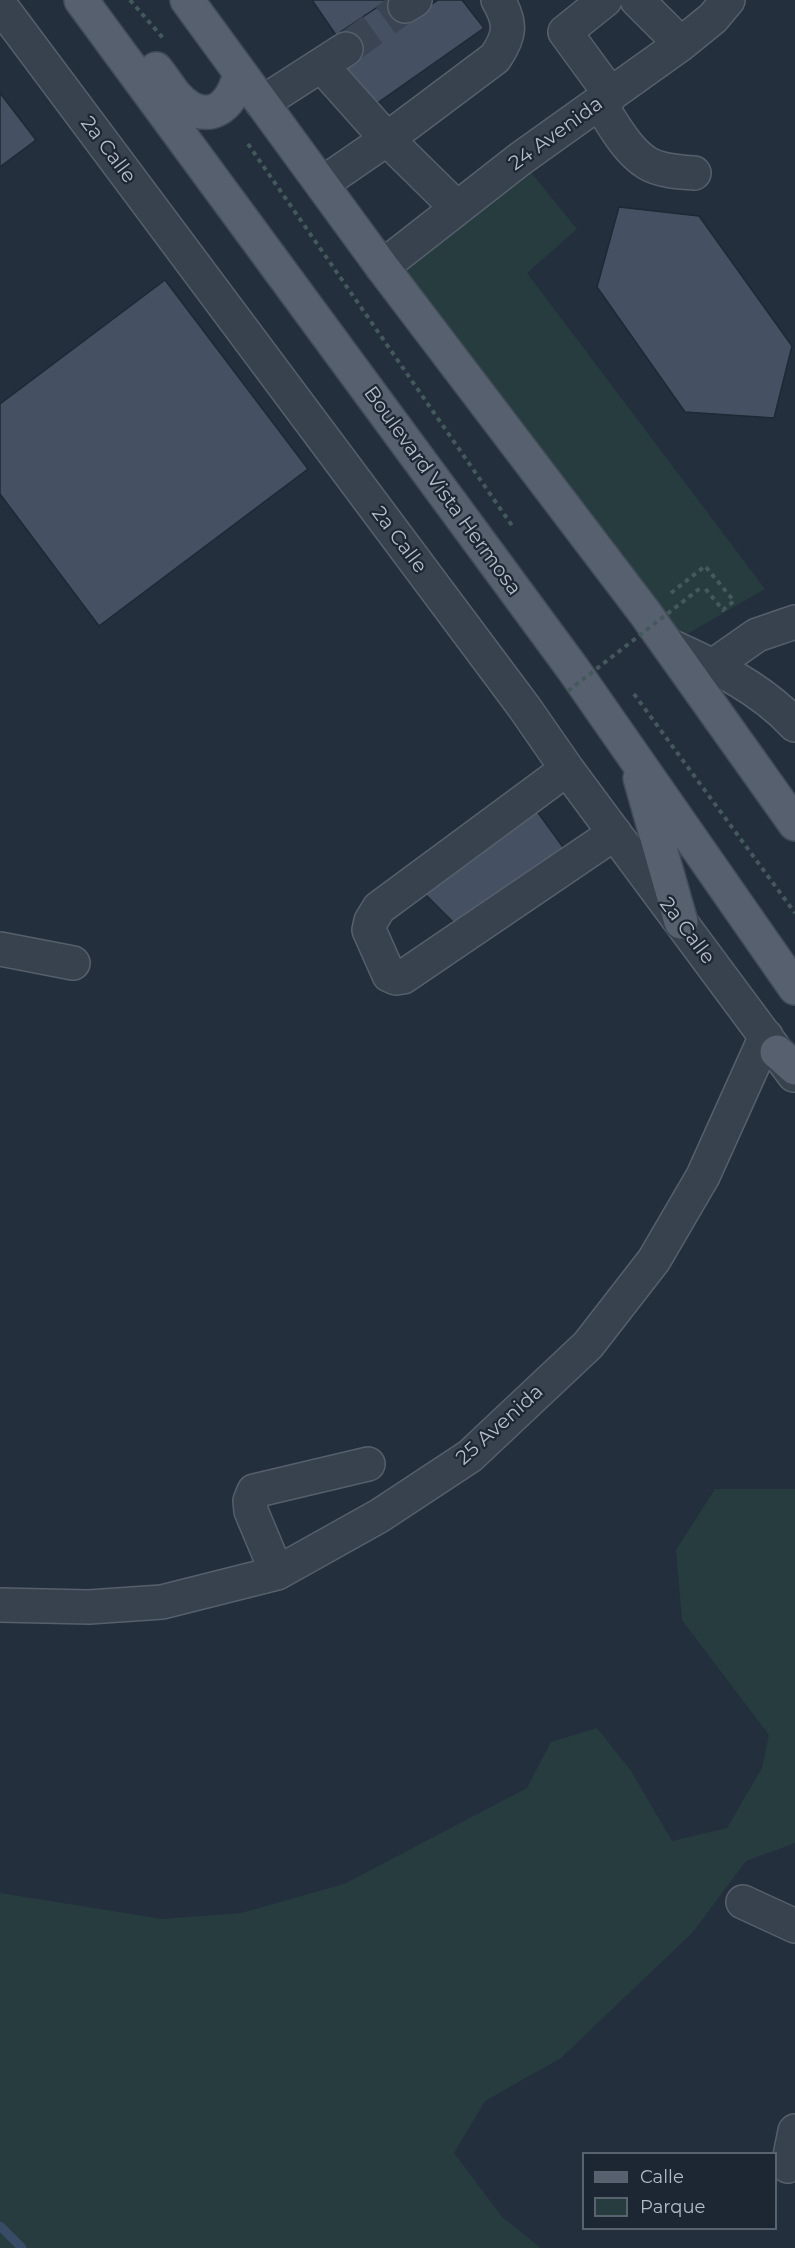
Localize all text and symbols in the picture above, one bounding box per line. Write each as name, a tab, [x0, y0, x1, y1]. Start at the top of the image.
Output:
street label: 24 Avenida	[504, 92, 608, 176]
street label: 2a Calle	[75, 112, 141, 188]
street label: Boulevard Vista Hermosa	[358, 382, 526, 600]
street label: 2a Calle	[366, 502, 432, 578]
street label: 2a Calle	[654, 893, 720, 969]
street label: 25 Avenida	[452, 1380, 548, 1470]
legend	[582, 2152, 777, 2230]
text: Calle	[640, 2166, 684, 2188]
text: Parque	[640, 2196, 705, 2218]

